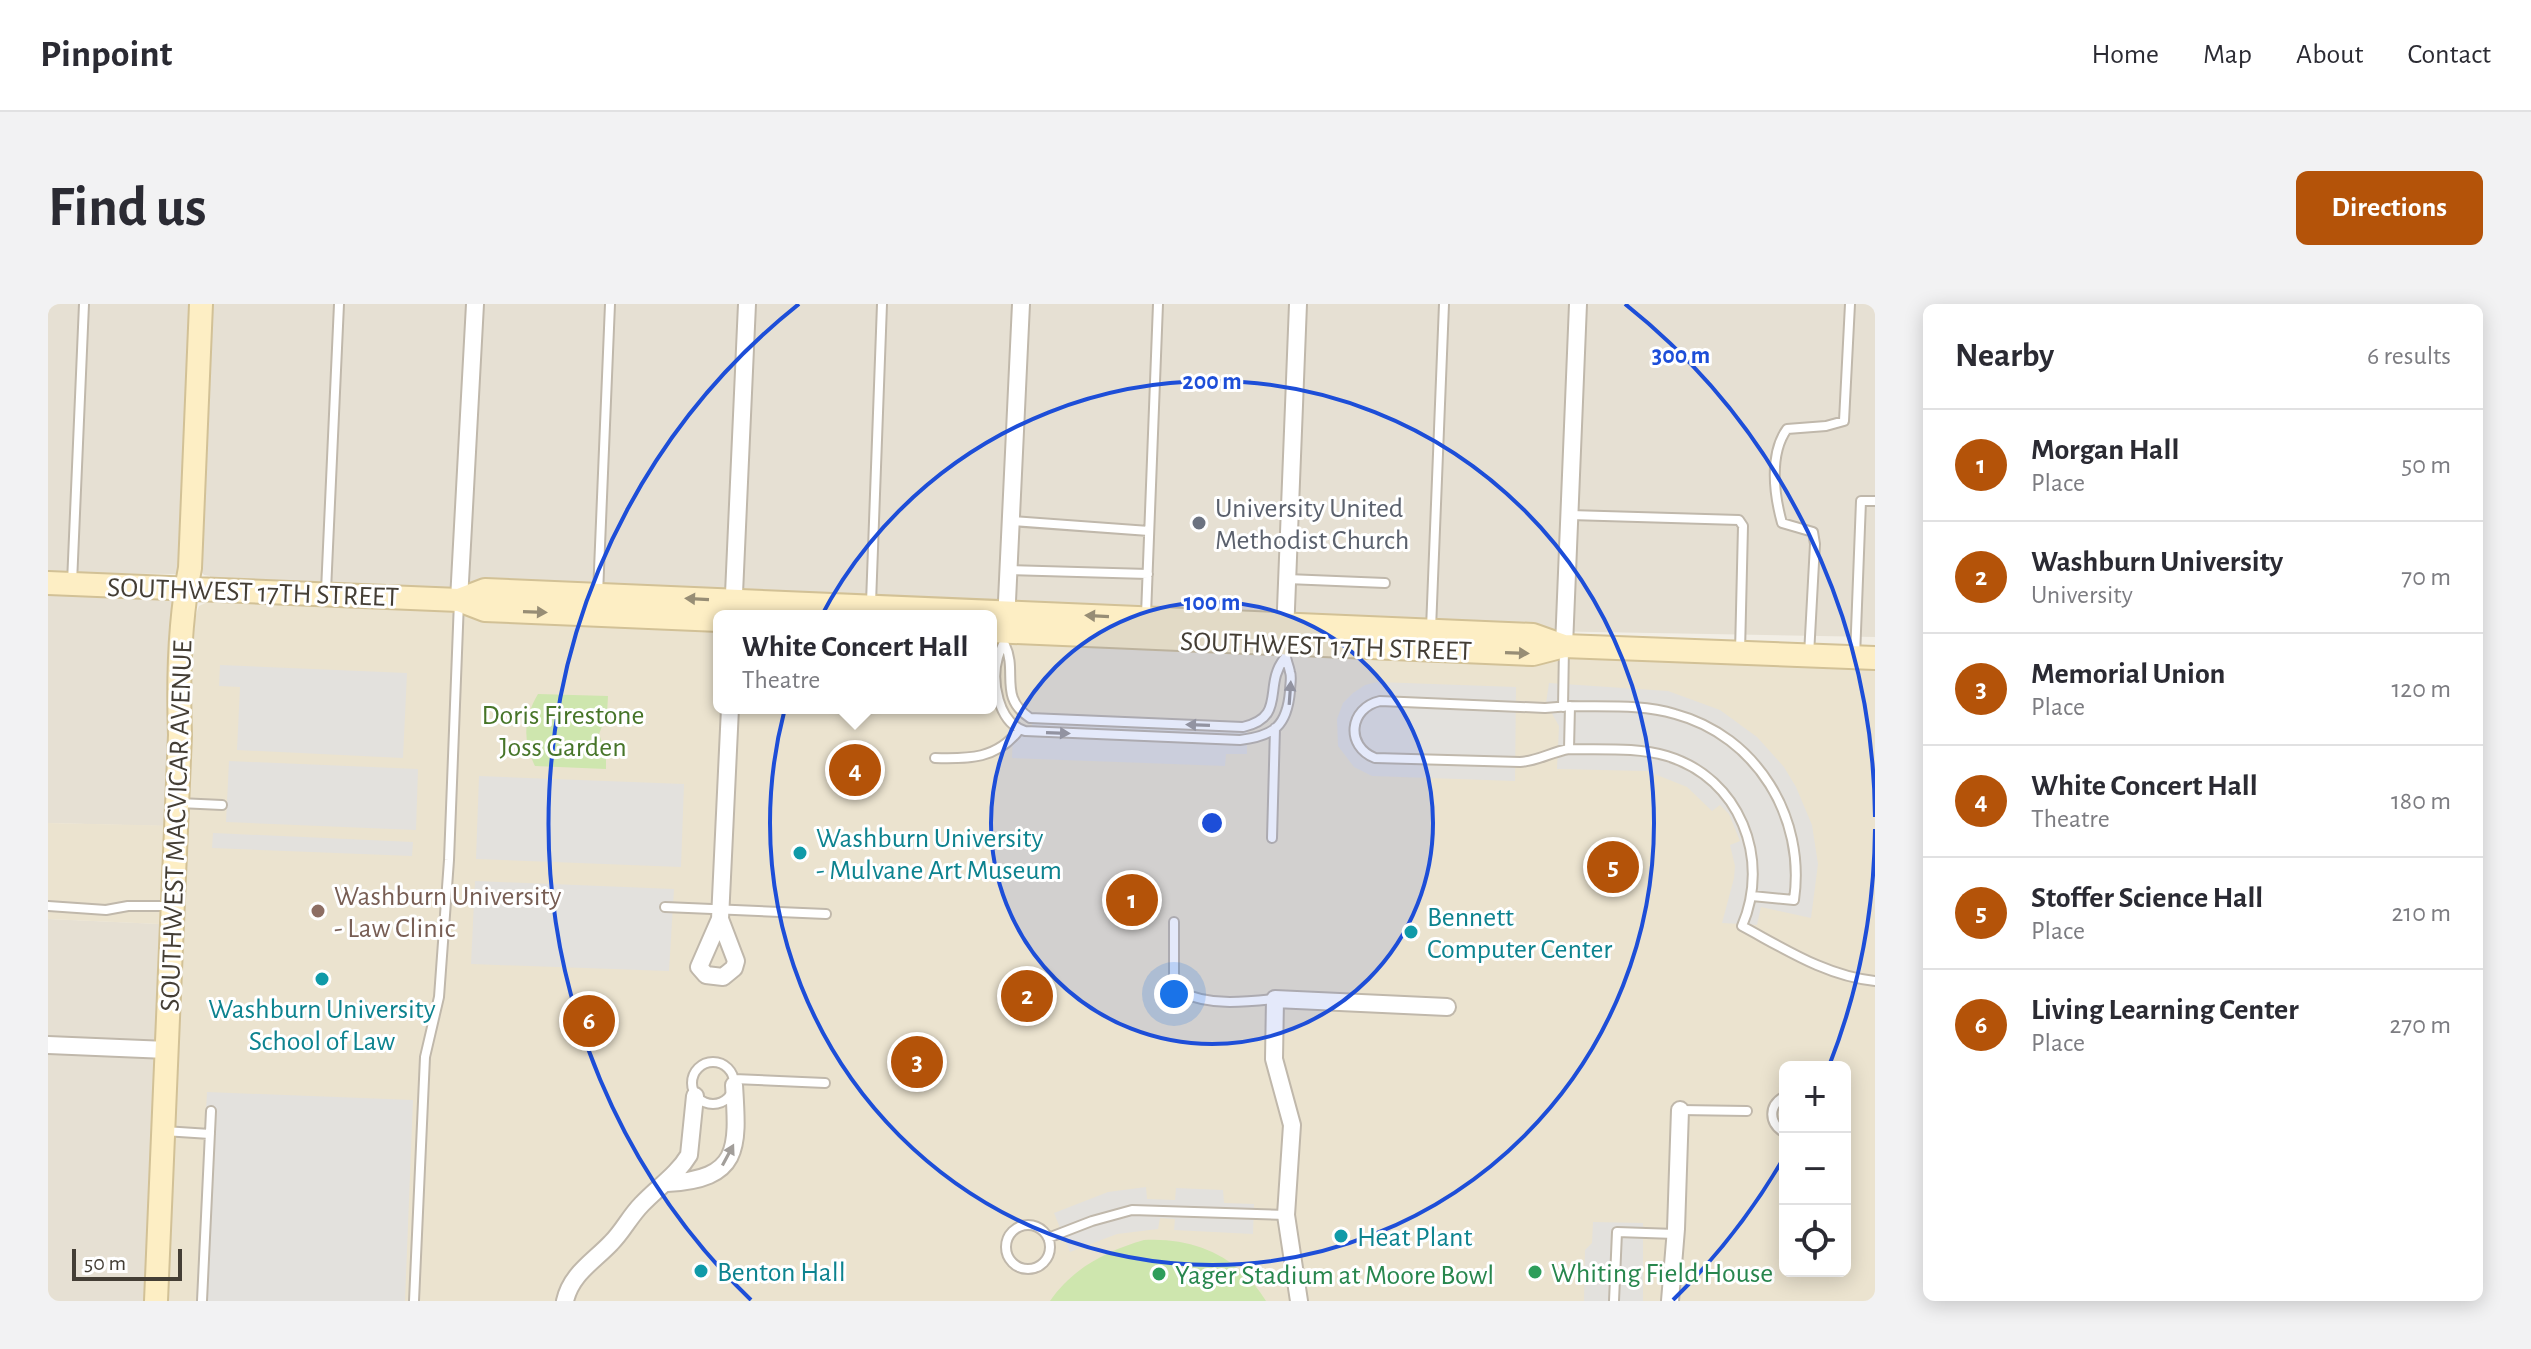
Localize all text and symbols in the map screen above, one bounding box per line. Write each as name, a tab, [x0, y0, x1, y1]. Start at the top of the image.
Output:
text: Pinpoint	[40, 36, 172, 74]
text: Home	[2092, 41, 2159, 69]
text: Map	[2203, 41, 2252, 69]
text: About	[2296, 41, 2364, 69]
text: Contact	[2408, 41, 2491, 69]
button: Directions	[2296, 171, 2483, 245]
text: Find us	[48, 180, 206, 236]
text: Nearby	[1955, 339, 2054, 373]
text: 6 results	[2367, 343, 2451, 369]
text: 300 m	[1652, 344, 1710, 368]
text: 200 m	[1182, 370, 1242, 394]
text: Morgan Hall	[2031, 435, 2179, 465]
text: 1	[1976, 452, 1986, 478]
text: 50 m	[2401, 452, 2451, 478]
text: Place	[2031, 470, 2085, 496]
place label: University United Methodist Church	[1215, 495, 1409, 555]
marker: University United Methodist Church	[1190, 514, 1208, 532]
text: Washburn University	[2031, 547, 2283, 577]
text: 2	[1975, 564, 1987, 590]
text: 70 m	[2401, 564, 2451, 590]
street label: SOUTHWEST 17TH STREET	[106, 574, 400, 612]
text: University	[2031, 582, 2133, 608]
text: 100 m	[1184, 591, 1240, 615]
one-way arrow	[684, 593, 709, 606]
one-way arrow	[523, 606, 548, 619]
one-way arrow	[1084, 609, 1109, 622]
popup	[713, 610, 997, 714]
street label: SOUTHWEST 17TH STREET	[1179, 628, 1473, 666]
text: White Concert Hall	[742, 632, 968, 662]
street label: SOUTHWEST MACVICAR AVENUE	[157, 640, 197, 1012]
one-way arrow	[1505, 647, 1530, 660]
text: Memorial Union	[2031, 659, 2225, 689]
text: Theatre	[742, 667, 820, 693]
text: 3	[1975, 676, 1987, 702]
text: 120 m	[2391, 676, 2451, 702]
one-way arrow	[1283, 680, 1296, 705]
text: Place	[2031, 694, 2085, 720]
park label: Doris Firestone Joss Garden	[482, 702, 644, 762]
one-way arrow	[1185, 718, 1210, 731]
one-way arrow	[1046, 726, 1071, 739]
pin: 4	[829, 740, 881, 800]
text: White Concert Hall	[2031, 771, 2258, 801]
text: 4	[1974, 788, 1988, 814]
text: 180 m	[2391, 788, 2451, 814]
text: Theatre	[2031, 806, 2110, 832]
centre of rings	[1198, 809, 1226, 837]
place label: Washburn University - Mulvane Art Museum	[816, 825, 1062, 885]
pin: 5	[1587, 837, 1639, 897]
marker: Washburn University - Mulvane Art Museum	[791, 844, 809, 862]
pin: 1	[1106, 870, 1158, 930]
place label: Washburn University - Law Clinic	[334, 883, 561, 943]
text: Stoffer Science Hall	[2031, 883, 2263, 913]
text: 5	[1975, 900, 1987, 926]
text: 210 m	[2391, 900, 2451, 926]
marker: Washburn University - Law Clinic	[309, 902, 327, 920]
place label: Bennett Computer Center	[1427, 904, 1612, 964]
text: Place	[2031, 918, 2085, 944]
marker: Bennett Computer Center	[1402, 923, 1420, 941]
pin: 2	[1001, 966, 1053, 1026]
marker: Washburn University School of Law	[313, 970, 331, 988]
your location	[1154, 974, 1194, 1014]
pin: 6	[563, 991, 615, 1051]
text: Living Learning Center	[2031, 995, 2299, 1025]
place label: Washburn University School of Law	[208, 996, 436, 1056]
text: 6	[1975, 1012, 1987, 1038]
text: 270 m	[2390, 1012, 2451, 1038]
text: Place	[2031, 1030, 2085, 1056]
pin: 3	[891, 1032, 943, 1092]
map controls	[1779, 1061, 1851, 1277]
button: +	[1779, 1061, 1851, 1133]
button: −	[1779, 1133, 1851, 1205]
one-way arrow	[721, 1144, 734, 1167]
button: locate	[1779, 1205, 1851, 1277]
place label: Heat Plant	[1357, 1224, 1473, 1252]
marker: Heat Plant	[1332, 1227, 1350, 1245]
scale bar	[72, 1245, 182, 1281]
text: 50 m	[84, 1252, 126, 1274]
place label: Benton Hall	[717, 1259, 846, 1287]
place label: Whiting Field House	[1551, 1260, 1773, 1288]
marker: Benton Hall	[692, 1262, 710, 1280]
place label: Yager Stadium at Moore Bowl	[1175, 1262, 1494, 1290]
marker: Whiting Field House	[1526, 1263, 1544, 1281]
marker: Yager Stadium at Moore Bowl	[1150, 1265, 1168, 1283]

